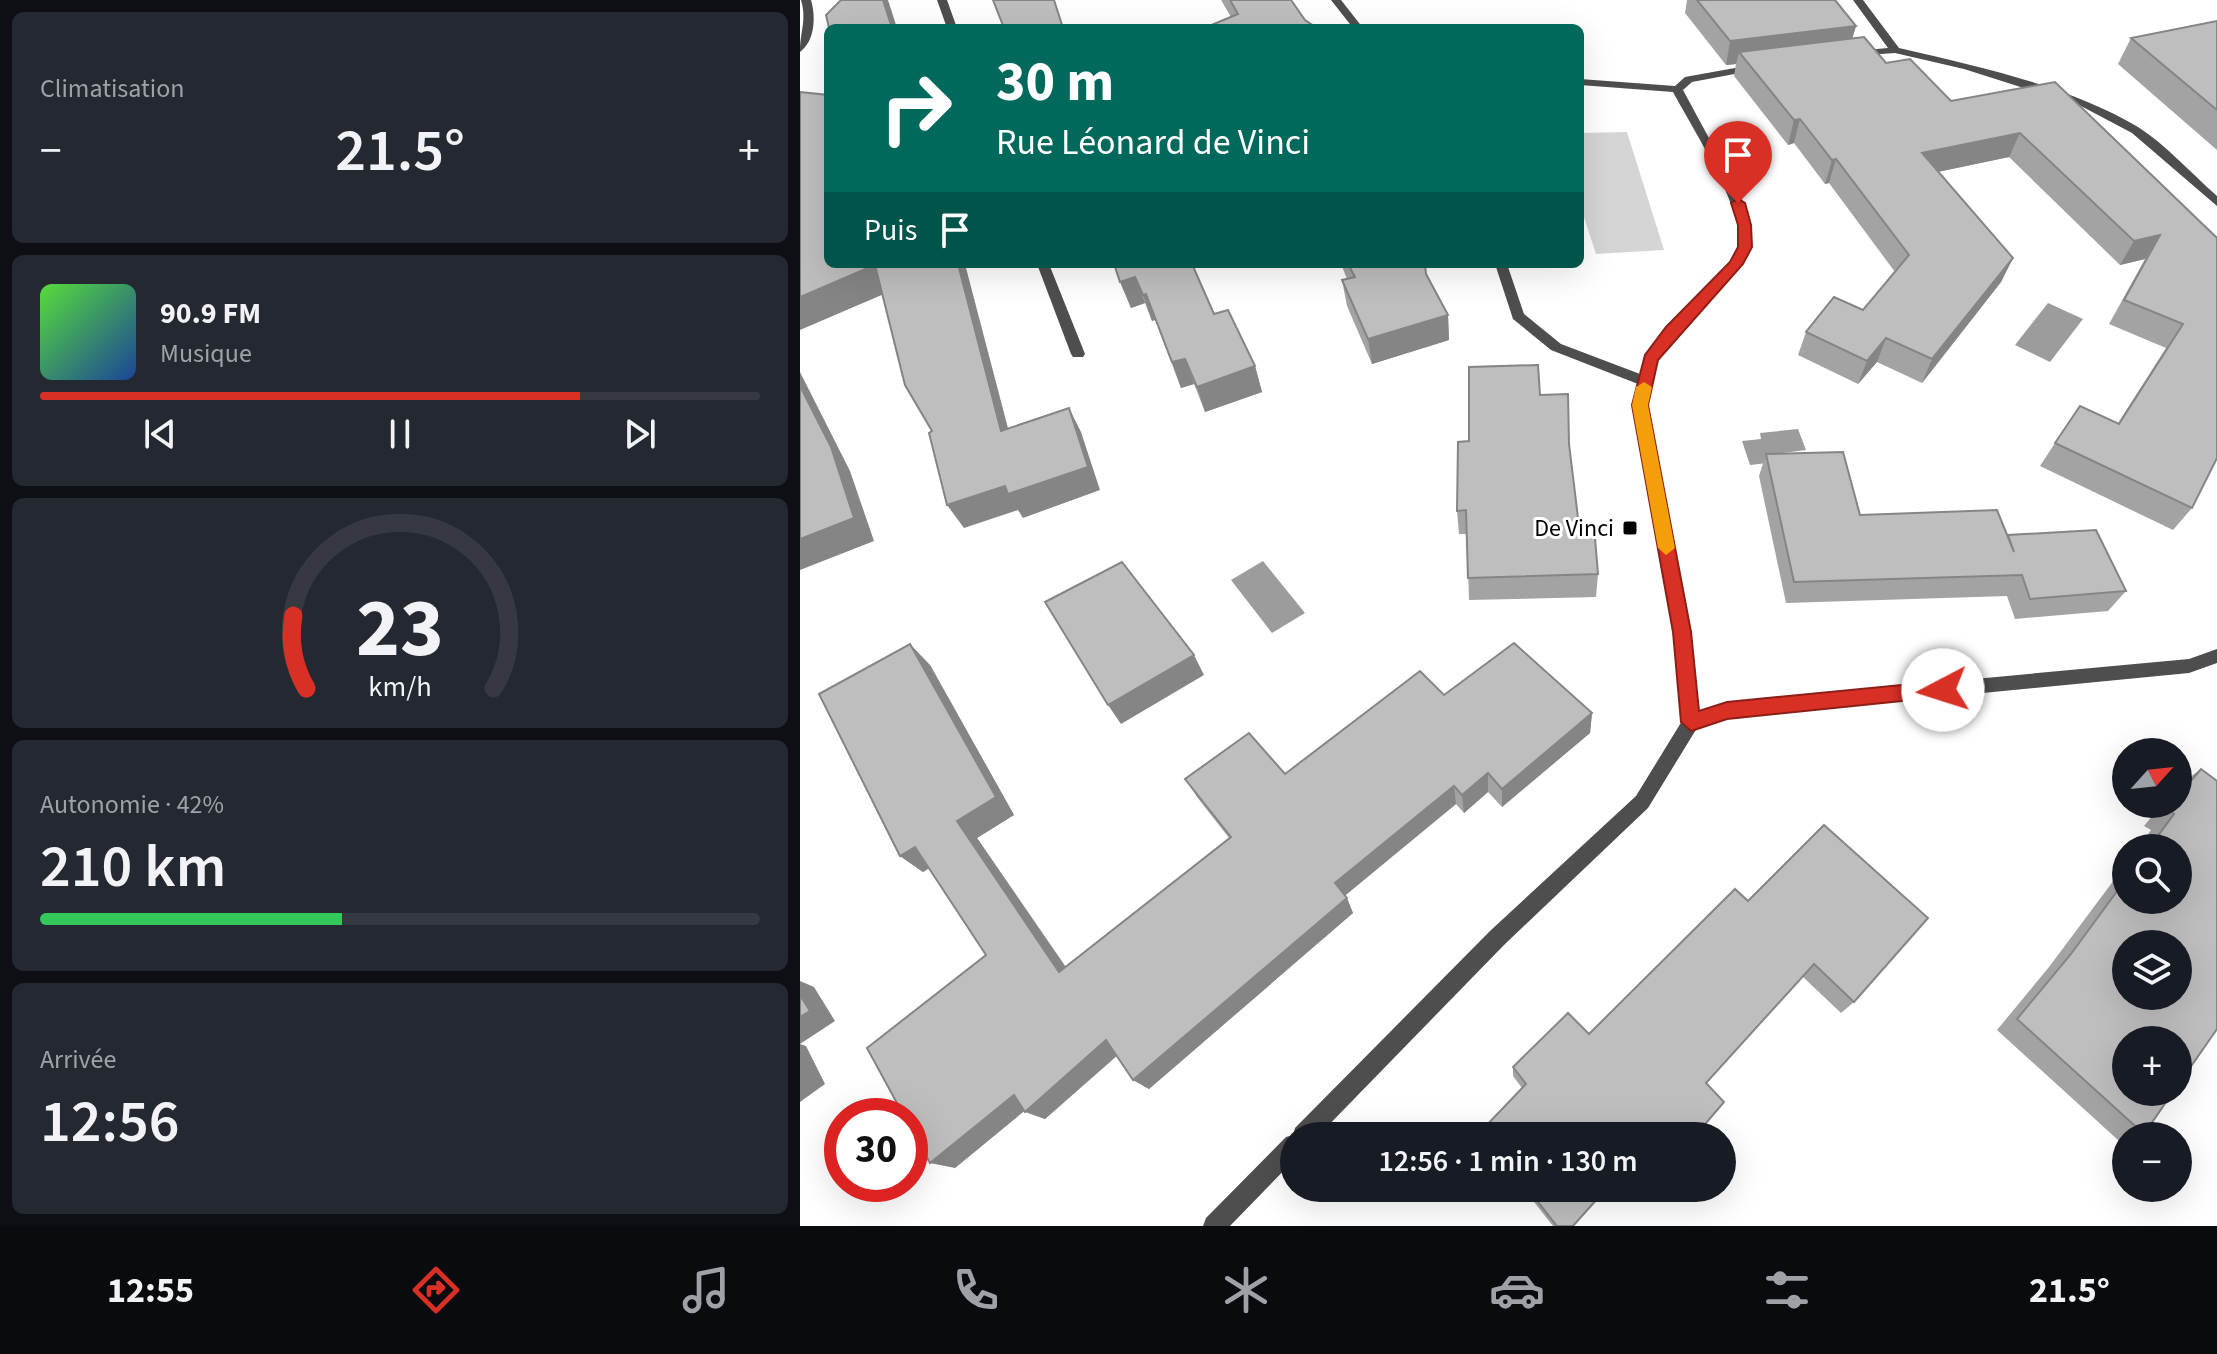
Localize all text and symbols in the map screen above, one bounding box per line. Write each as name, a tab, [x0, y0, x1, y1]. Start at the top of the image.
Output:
text: 30 m	[996, 43, 1114, 122]
icon: right	[864, 56, 968, 160]
text: Climatisation	[40, 70, 185, 107]
text: 21.5°	[335, 109, 465, 194]
text: Rue Léonard de Vinci	[996, 117, 1310, 168]
text: −	[40, 120, 62, 183]
text: +	[738, 120, 760, 183]
pin	[1704, 121, 1772, 203]
icon: arrive	[1716, 133, 1760, 177]
icon: arrive	[933, 208, 977, 252]
text: Puis	[864, 209, 917, 252]
text: 90.9 FM	[160, 292, 261, 335]
text: Musique	[160, 335, 252, 372]
icon: previous	[138, 412, 182, 456]
icon: pause	[378, 412, 422, 456]
icon: next	[618, 412, 662, 456]
place label: De Vinci	[1534, 511, 1614, 546]
marker: De Vinci	[1621, 519, 1639, 537]
text: 23	[356, 570, 444, 688]
position arrow	[1901, 648, 1985, 732]
text: km/h	[368, 667, 432, 707]
north arrow	[2112, 738, 2192, 818]
map controls	[2112, 738, 2192, 1202]
text: Autonomie · 42%	[40, 786, 224, 823]
text: 210 km	[40, 825, 226, 910]
button: search	[2112, 834, 2192, 914]
button: layers	[2112, 930, 2192, 1010]
button: +	[2112, 1026, 2192, 1106]
text: Arrivée	[40, 1041, 116, 1078]
text: 12:56	[40, 1080, 180, 1165]
speed limit sign: 30	[824, 1098, 928, 1202]
button: −	[2112, 1122, 2192, 1202]
text: 12:56 · 1 min · 130 m	[1378, 1140, 1638, 1183]
icon: directions	[408, 1262, 464, 1318]
icon: music	[678, 1262, 734, 1318]
icon: phone	[948, 1262, 1004, 1318]
icon: climate	[1218, 1262, 1274, 1318]
icon: car	[1489, 1262, 1545, 1318]
icon: filters	[1759, 1262, 1815, 1318]
text: 12:55	[107, 1265, 194, 1316]
text: 21.5°	[2029, 1265, 2110, 1316]

